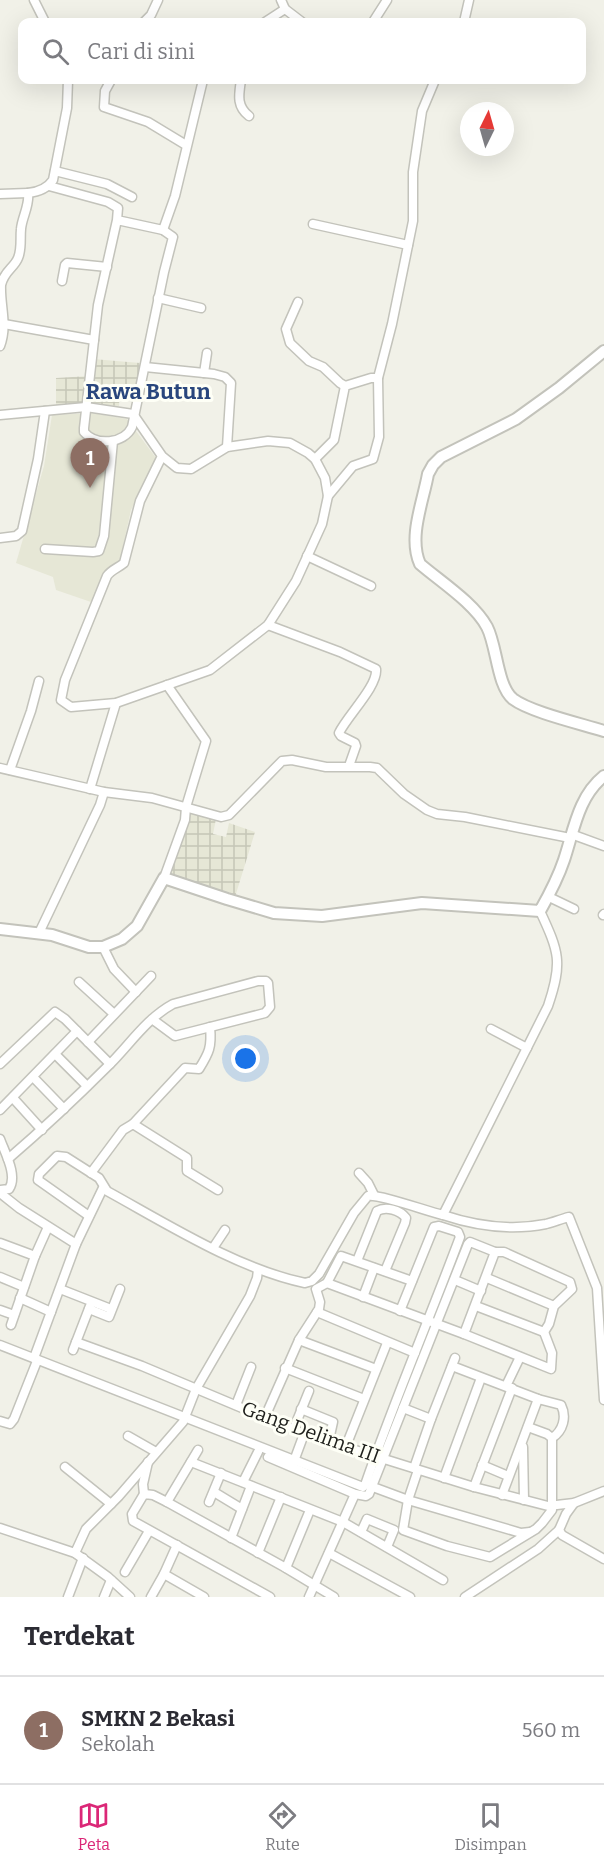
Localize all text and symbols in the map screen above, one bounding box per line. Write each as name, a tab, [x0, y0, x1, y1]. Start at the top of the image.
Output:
search box	[18, 18, 586, 84]
icon: search	[39, 35, 72, 68]
text: Cari di sini	[87, 38, 195, 65]
north arrow	[460, 102, 514, 156]
district label: Rawa Butun	[85, 378, 211, 405]
pin: 1	[70, 438, 110, 488]
your location	[231, 1044, 260, 1073]
street label: Gang Delima III	[239, 1396, 383, 1468]
text: Terdekat	[24, 1621, 135, 1652]
text: SMKN 2 Bekasi	[81, 1705, 235, 1732]
text: 1	[39, 1718, 48, 1742]
text: 560 m	[522, 1718, 580, 1742]
text: Sekolah	[81, 1732, 155, 1756]
tab: Peta	[77, 1799, 110, 1854]
tab: Rute	[265, 1799, 300, 1854]
tab: Disimpan	[455, 1799, 527, 1854]

